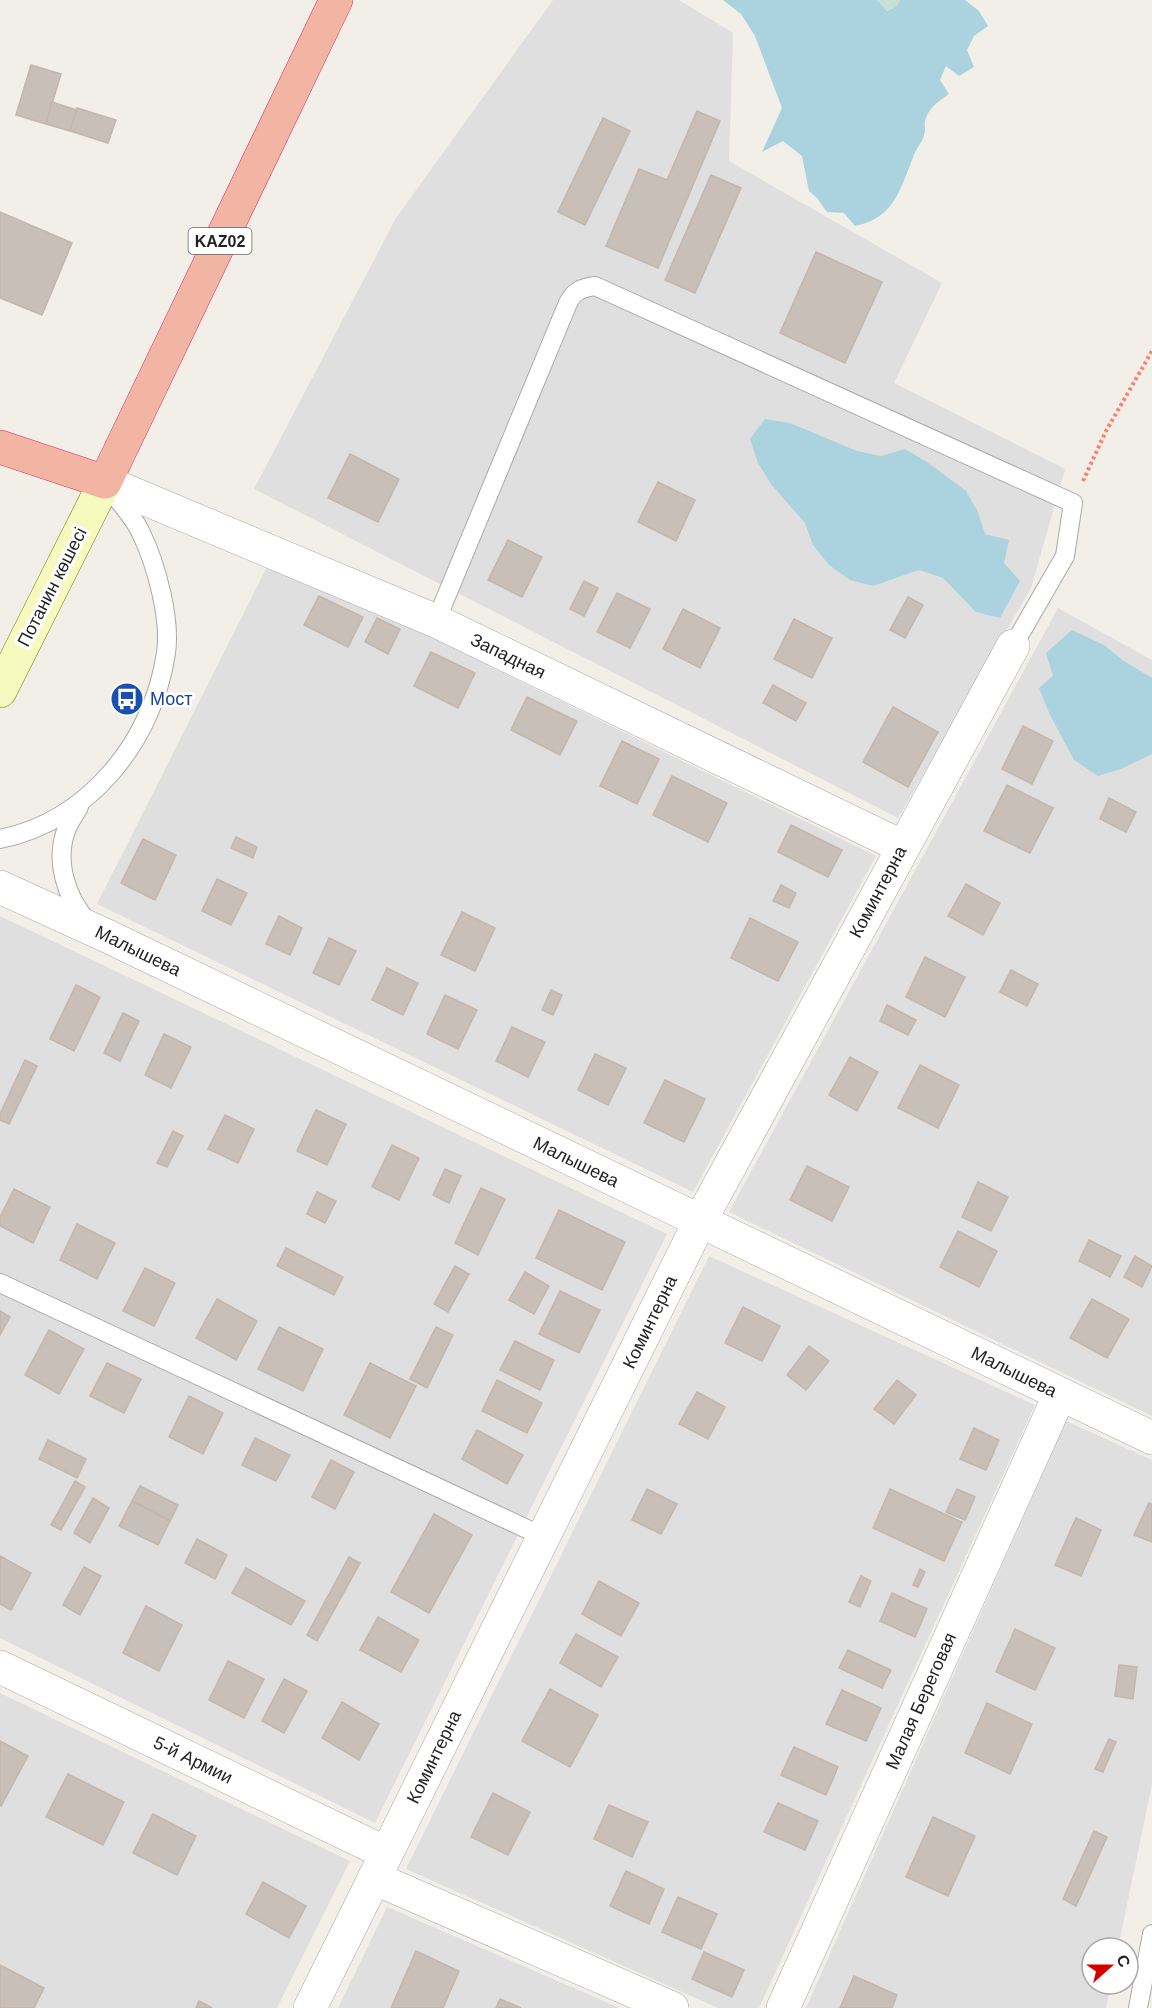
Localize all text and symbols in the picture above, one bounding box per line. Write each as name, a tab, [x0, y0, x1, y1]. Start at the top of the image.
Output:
road number: KAZ02	[188, 228, 252, 254]
street label: Потанин көшесі	[13, 524, 91, 650]
street label: Западная	[467, 629, 549, 683]
bus stop icon: Мост	[109, 681, 145, 717]
place label: Мост	[150, 689, 192, 709]
street label: Коминтерна	[845, 842, 911, 941]
street label: Малышева	[92, 922, 185, 981]
street label: Малышева	[530, 1133, 623, 1192]
street label: Коминтерна	[619, 1271, 682, 1372]
street label: Малышева	[968, 1343, 1061, 1402]
street label: Малая Береговая	[882, 1630, 960, 1772]
street label: Коминтерна	[403, 1706, 466, 1807]
street label: 5-й Армии	[150, 1732, 236, 1788]
north arrow	[1080, 1936, 1140, 1996]
text: С	[1114, 1952, 1134, 1970]

